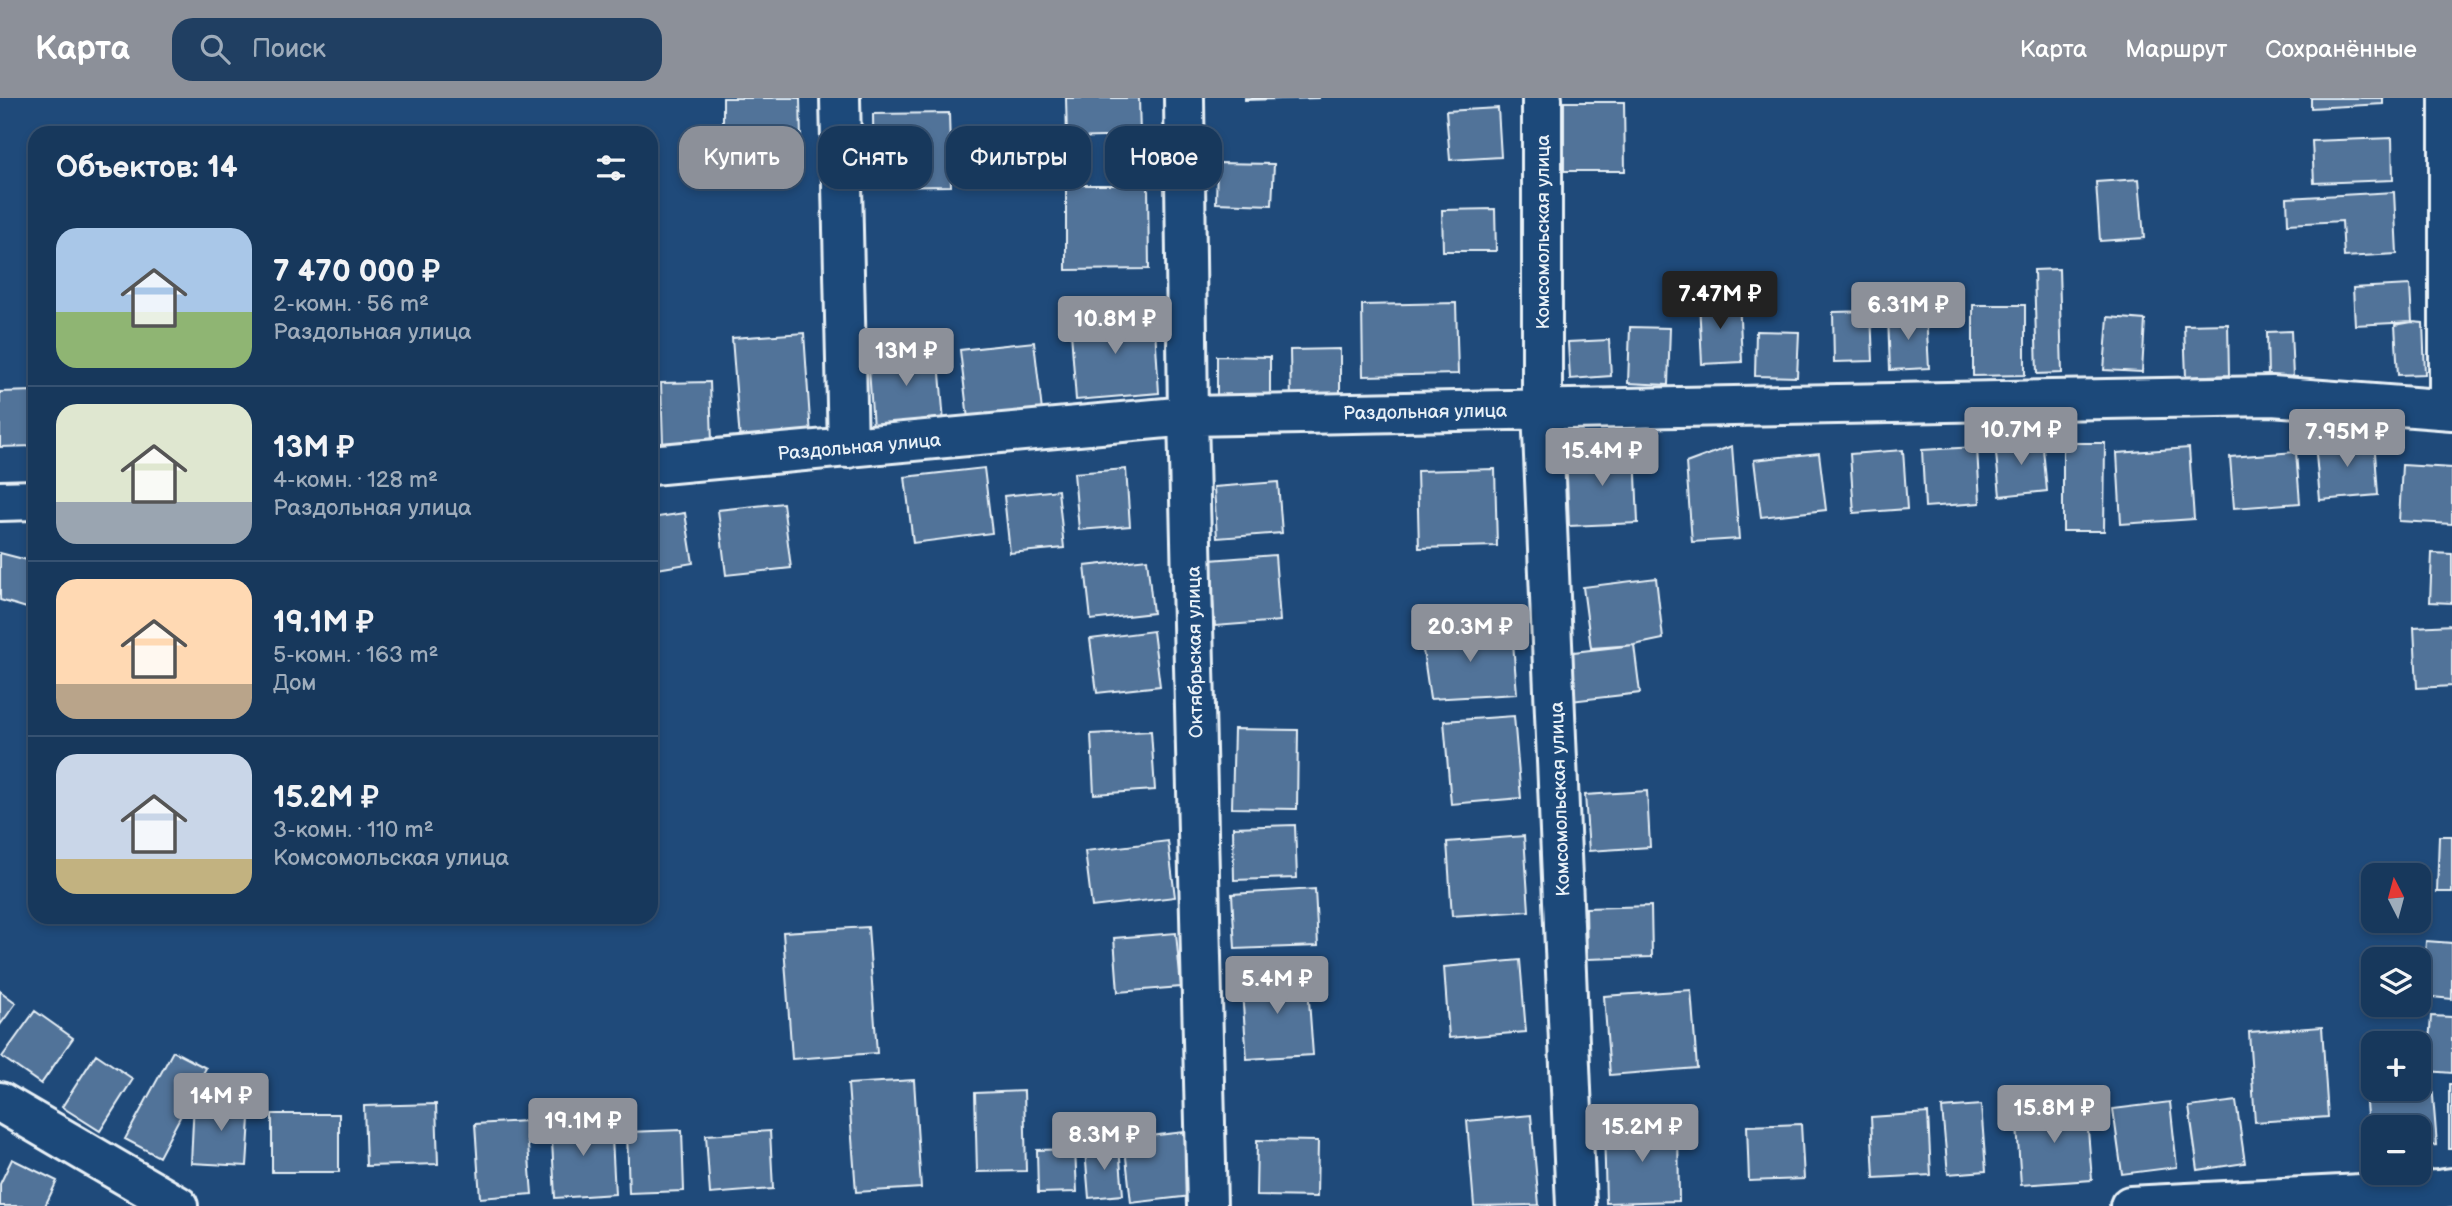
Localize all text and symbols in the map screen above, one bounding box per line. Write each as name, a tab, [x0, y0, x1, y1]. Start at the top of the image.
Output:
search box	[172, 18, 662, 81]
text: Карта	[35, 29, 130, 69]
icon: search	[196, 30, 234, 68]
text: Поиск	[252, 34, 326, 65]
text: Карта	[2020, 35, 2087, 64]
text: Маршрут	[2125, 35, 2227, 64]
text: Сохранённые	[2265, 35, 2417, 64]
chip: Купить	[679, 126, 804, 189]
chip: Снять	[818, 126, 932, 189]
chip: Фильтры	[946, 126, 1091, 189]
chip: Новое	[1105, 126, 1222, 189]
street label: Комсомольская улица	[1532, 135, 1555, 329]
icon: filters	[592, 149, 630, 187]
text: Объектов: 14	[56, 150, 238, 186]
text: 7 470 000 ₽	[273, 254, 440, 290]
icon: home	[112, 256, 196, 340]
pin: 7.47M ₽	[1655, 272, 1785, 331]
text: 7.47M ₽	[1678, 280, 1762, 308]
pin: 6.31M ₽	[1843, 282, 1973, 342]
text: 2-комн. · 56 m²	[273, 290, 429, 318]
text: 6.31M ₽	[1867, 291, 1949, 319]
pin: 10.8M ₽	[1050, 296, 1180, 356]
text: 10.8M ₽	[1074, 305, 1156, 333]
text: Раздольная улица	[273, 318, 472, 346]
pin: 13M ₽	[857, 328, 955, 388]
text: 13M ₽	[875, 337, 937, 365]
street label: Раздольная улица	[1343, 400, 1507, 425]
pin: 10.7M ₽	[1956, 408, 2086, 467]
pin: 7.95M ₽	[2282, 410, 2412, 469]
text: 10.7M ₽	[1980, 416, 2062, 444]
text: 7.95M ₽	[2305, 418, 2389, 446]
pin: 15.4M ₽	[1537, 428, 1667, 488]
street label: Раздольная улица	[776, 429, 942, 466]
text: 13M ₽	[273, 430, 355, 466]
icon: home	[112, 432, 196, 516]
text: 15.4M ₽	[1562, 437, 1642, 465]
text: 4-комн. · 128 m²	[273, 466, 438, 494]
text: Раздольная улица	[273, 494, 472, 522]
street label: Октябрьская улица	[1182, 566, 1209, 738]
pin: 20.3M ₽	[1405, 604, 1535, 664]
text: 19.1M ₽	[273, 605, 374, 641]
icon: home	[112, 607, 196, 691]
text: 20.3M ₽	[1427, 613, 1513, 641]
text: 5-комн. · 163 m²	[273, 641, 438, 669]
text: Дом	[273, 669, 316, 697]
street label: Комсомольская улица	[1546, 701, 1575, 897]
text: 15.2M ₽	[273, 780, 379, 816]
icon: home	[112, 782, 196, 866]
text: 3-комн. · 110 m²	[273, 816, 434, 844]
text: Комсомольская улица	[273, 844, 509, 872]
north arrow	[2361, 863, 2431, 933]
map controls	[2361, 863, 2431, 1185]
button: layers	[2361, 947, 2431, 1017]
pin: 5.4M ₽	[1220, 956, 1334, 1016]
text: 5.4M ₽	[1241, 965, 1313, 993]
button: +	[2361, 1031, 2431, 1101]
pin: 14M ₽	[172, 1074, 270, 1133]
text: 14M ₽	[190, 1082, 252, 1110]
pin: 15.8M ₽	[1989, 1086, 2119, 1145]
text: 15.8M ₽	[2013, 1094, 2095, 1122]
pin: 19.1M ₽	[518, 1098, 648, 1158]
pin: 15.2M ₽	[1577, 1104, 1707, 1164]
text: 19.1M ₽	[544, 1107, 622, 1135]
pin: 8.3M ₽	[1047, 1112, 1161, 1172]
text: 15.2M ₽	[1601, 1113, 1683, 1141]
button: −	[2361, 1115, 2431, 1185]
text: 8.3M ₽	[1068, 1121, 1140, 1149]

